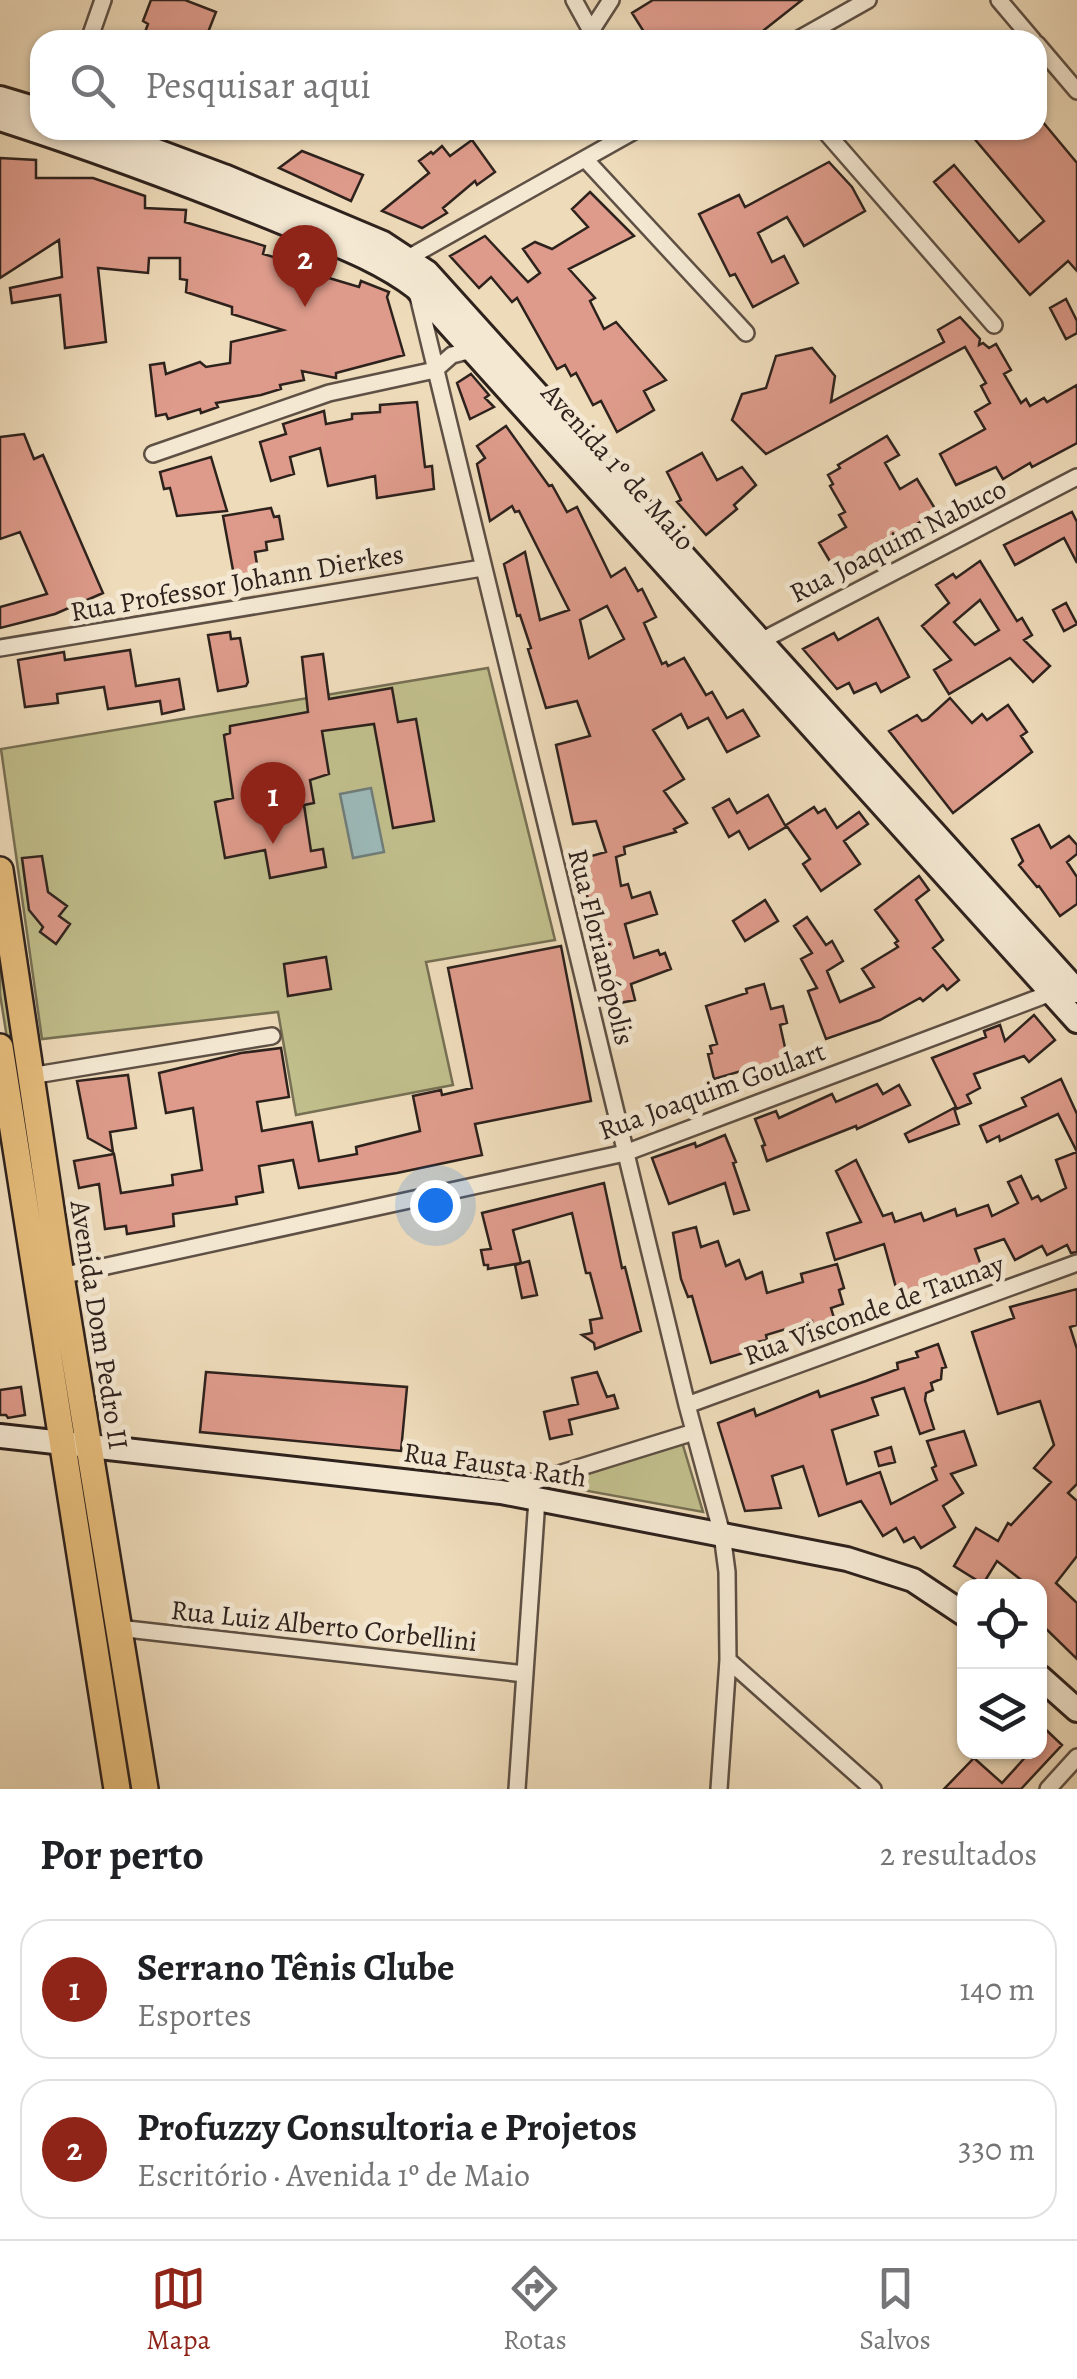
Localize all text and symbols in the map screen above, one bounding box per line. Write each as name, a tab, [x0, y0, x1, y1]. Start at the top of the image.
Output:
search box	[30, 30, 1047, 140]
icon: search	[65, 58, 120, 113]
text: Pesquisar aqui	[145, 59, 371, 111]
pin: 2	[272, 224, 338, 307]
street label: Avenida 1º de Maio	[532, 374, 703, 559]
street label: Rua Joaquim Nabuco	[783, 470, 1013, 612]
street label: Rua Professor Johann Dierkes	[67, 535, 407, 631]
pin: 1	[240, 762, 306, 844]
street label: Rua Florianópolis	[558, 845, 644, 1049]
street label: Rua Joaquim Goulart	[593, 1032, 831, 1150]
your location	[410, 1180, 461, 1231]
street label: Avenida Dom Pedro II	[60, 1197, 137, 1452]
street label: Rua Visconde de Taunay	[739, 1245, 1010, 1375]
street label: Rua Fausta Rath	[401, 1433, 589, 1497]
map controls	[957, 1579, 1047, 1759]
button: locate	[957, 1579, 1047, 1669]
street label: Rua Luiz Alberto Corbellini	[169, 1591, 479, 1661]
button: layers	[957, 1669, 1047, 1759]
text: Por perto	[40, 1826, 204, 1883]
text: 2 resultados	[880, 1832, 1037, 1876]
text: Serrano Tênis Clube	[137, 1941, 455, 1993]
text: 1	[69, 1967, 80, 2011]
text: 140 m	[960, 1967, 1035, 2011]
text: Esportes	[137, 1993, 252, 2037]
text: Profuzzy Consultoria e Projetos	[137, 2101, 637, 2153]
text: 2	[67, 2127, 82, 2171]
text: 330 m	[958, 2127, 1035, 2171]
text: Escritório · Avenida 1º de Maio	[137, 2153, 530, 2197]
tab: Mapa	[146, 2261, 211, 2359]
tab: Rotas	[503, 2261, 567, 2359]
tab: Salvos	[859, 2261, 931, 2359]

